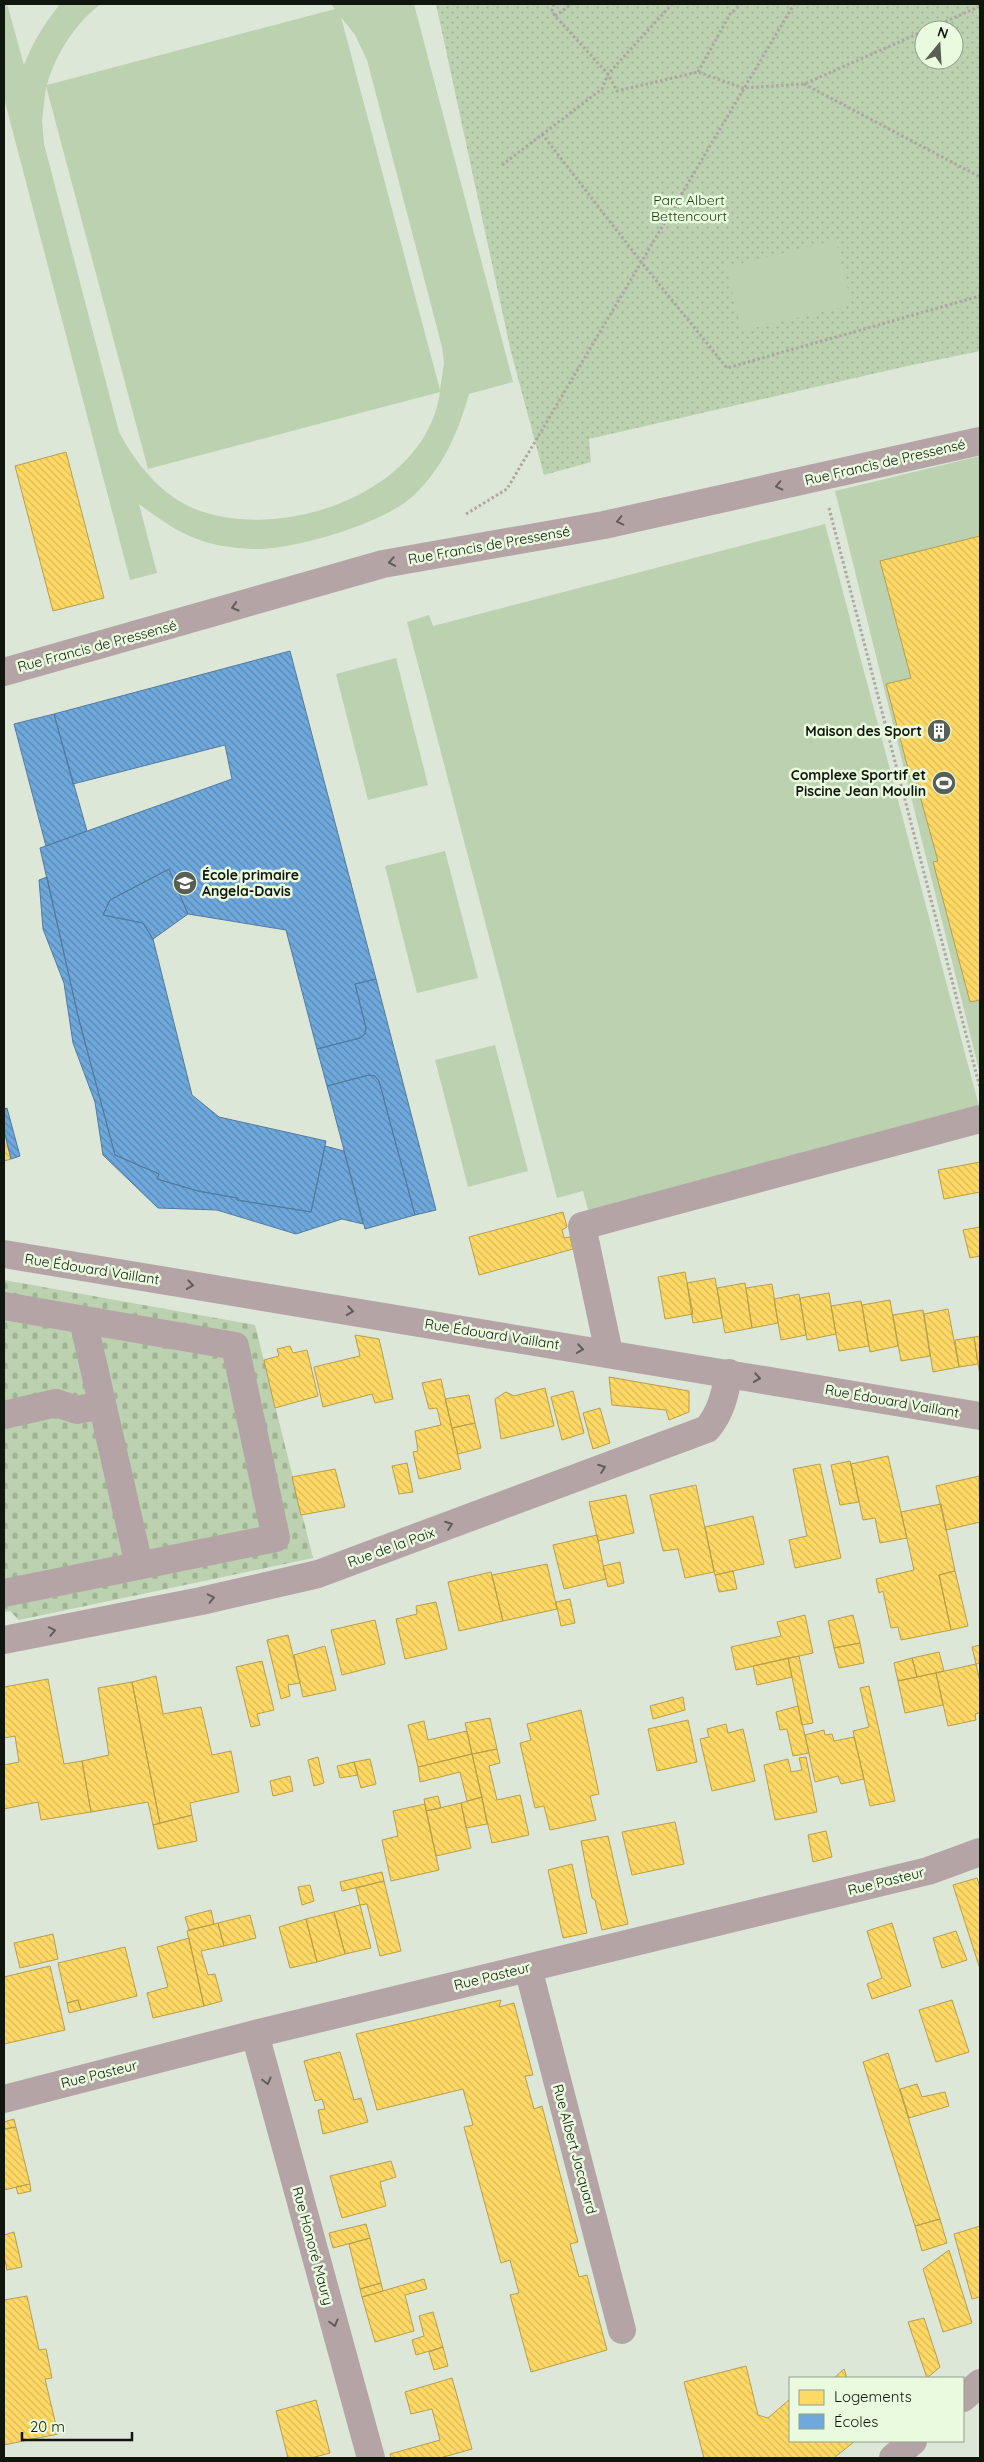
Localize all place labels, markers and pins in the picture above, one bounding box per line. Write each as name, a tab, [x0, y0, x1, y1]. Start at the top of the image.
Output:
building icon: Maison des Sport	[926, 718, 952, 744]
place label: Maison des Sport	[805, 722, 922, 740]
place label: Complexe Sportif et Piscine Jean Moulin	[791, 766, 926, 800]
sports icon: Complexe Sportif et Piscine Jean Moulin	[931, 770, 957, 796]
place label: École primaire Angela-Davis	[202, 866, 299, 900]
school or university icon: École primaire Angela-Davis	[172, 870, 198, 896]

